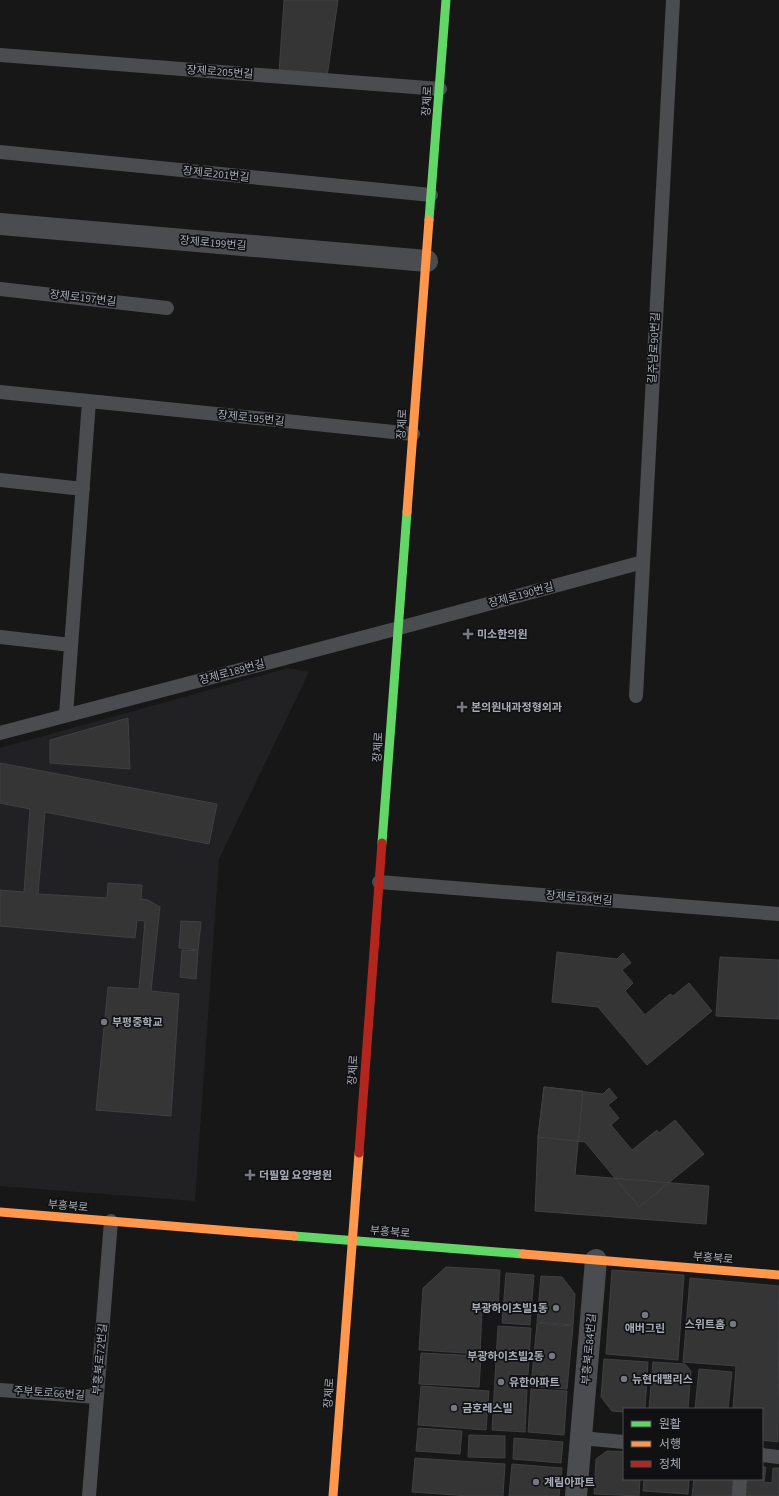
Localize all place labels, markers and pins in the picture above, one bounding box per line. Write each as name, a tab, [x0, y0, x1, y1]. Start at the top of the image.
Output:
place label: 미소한의원	[477, 627, 528, 642]
marker: 미소한의원	[462, 628, 474, 640]
place label: 본의원내과정형외과	[471, 700, 562, 715]
marker: 본의원내과정형외과	[456, 701, 468, 713]
place label: 부평중학교	[112, 1015, 163, 1030]
marker: 부평중학교	[99, 1017, 109, 1027]
place label: 더필잎 요양병원	[259, 1168, 332, 1183]
marker: 더필잎 요양병원	[244, 1169, 256, 1181]
place label: 부광하이츠빌1동	[471, 1301, 548, 1316]
marker: 부광하이츠빌1동	[551, 1303, 561, 1313]
marker: 애버그린	[640, 1310, 650, 1320]
place label: 스위트홈	[685, 1317, 725, 1332]
marker: 스위트홈	[728, 1319, 738, 1329]
place label: 애버그린	[625, 1321, 665, 1336]
place label: 부광하이츠빌2동	[467, 1349, 544, 1364]
marker: 부광하이츠빌2동	[547, 1351, 557, 1361]
place label: 뉴현대팰리스	[632, 1372, 693, 1387]
marker: 뉴현대팰리스	[619, 1374, 629, 1384]
place label: 유한아파트	[509, 1375, 560, 1390]
marker: 유한아파트	[496, 1377, 506, 1387]
place label: 금호레스빌	[462, 1401, 513, 1416]
marker: 금호레스빌	[449, 1403, 459, 1413]
place label: 계림아파트	[544, 1475, 595, 1490]
marker: 계림아파트	[531, 1477, 541, 1487]

